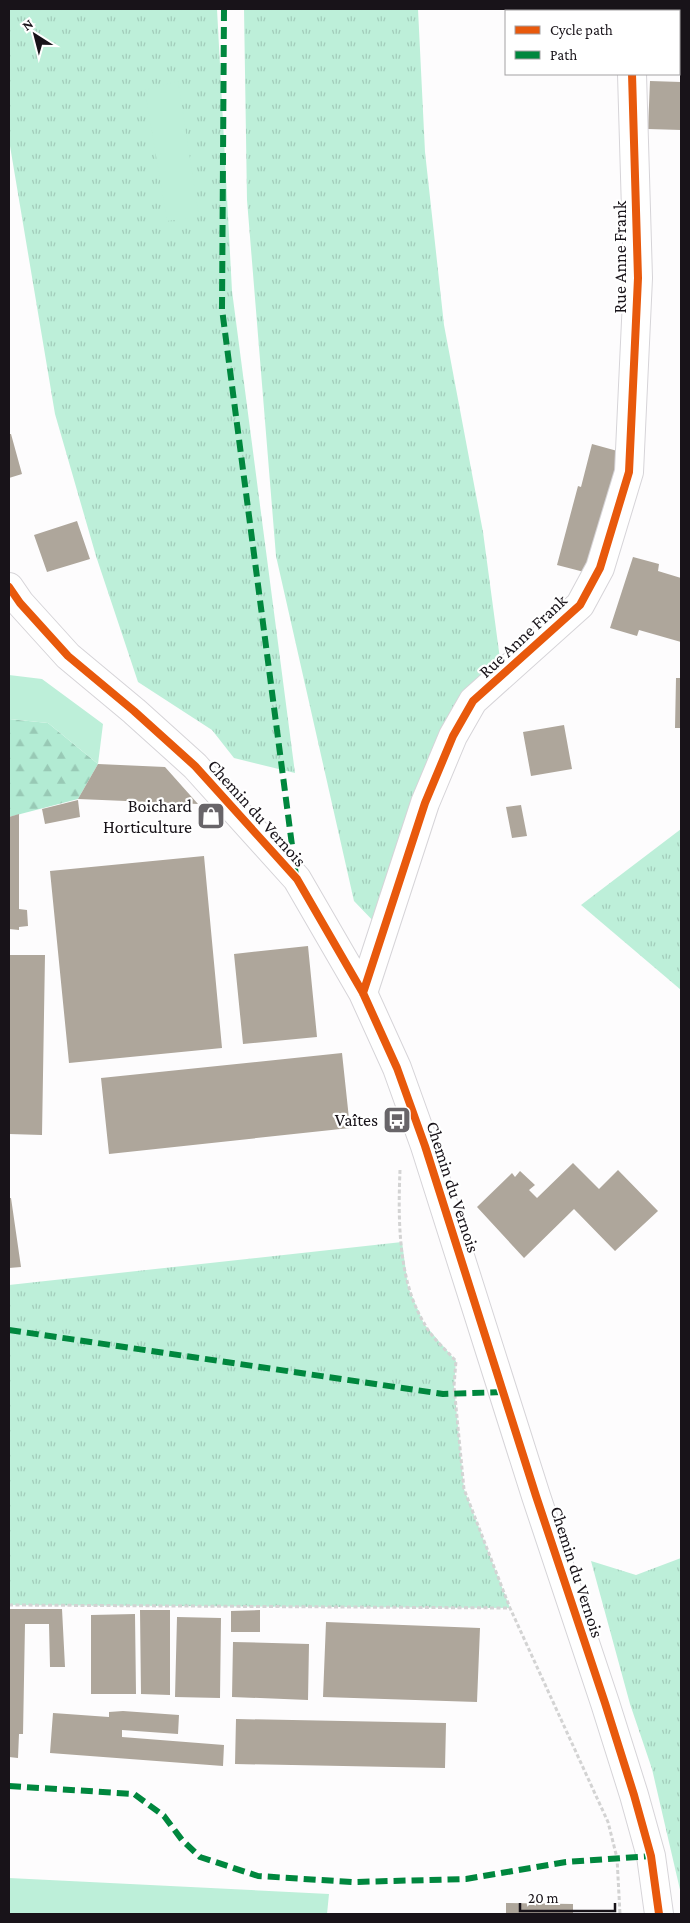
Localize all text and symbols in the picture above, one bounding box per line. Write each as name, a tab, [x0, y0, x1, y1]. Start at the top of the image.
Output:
north arrow	[10, 10, 60, 60]
legend	[505, 10, 680, 75]
text: N	[19, 15, 36, 34]
text: Cycle path	[550, 22, 613, 39]
text: Path	[550, 47, 577, 63]
street label: Rue Anne Frank	[610, 200, 630, 313]
street label: Rue Anne Frank	[475, 590, 571, 682]
street label: Chemin du Vernois	[204, 755, 310, 871]
place label: Boichard Horticulture	[103, 796, 193, 837]
shop icon: Boichard Horticulture	[196, 801, 226, 831]
bus stop icon: Vaîtes	[382, 1105, 412, 1135]
place label: Vaîtes	[335, 1110, 378, 1130]
street label: Chemin du Vernois	[422, 1119, 484, 1255]
street label: Chemin du Vernois	[546, 1504, 608, 1640]
scale bar	[520, 1880, 615, 1912]
text: 20 m	[528, 1890, 559, 1906]

